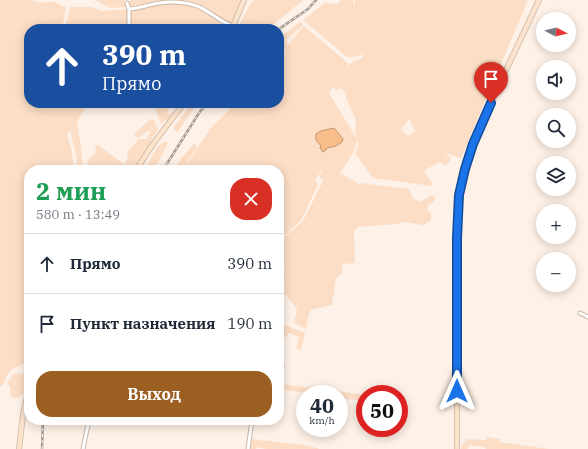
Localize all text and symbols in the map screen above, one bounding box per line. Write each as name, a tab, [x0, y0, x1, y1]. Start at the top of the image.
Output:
north arrow	[536, 12, 576, 52]
map controls	[536, 12, 576, 292]
text: 390 m	[102, 36, 186, 73]
icon: ahead	[36, 40, 88, 92]
button: sound	[536, 60, 576, 100]
pin	[474, 62, 508, 103]
icon: arrive	[480, 68, 502, 90]
text: Прямо	[102, 72, 161, 95]
button: search	[536, 108, 576, 148]
button: layers	[536, 156, 576, 196]
text: 2 мин	[36, 175, 106, 207]
button: close	[230, 178, 272, 220]
button: +	[536, 204, 576, 244]
text: 580 m · 13:49	[36, 206, 120, 223]
button: −	[536, 252, 576, 292]
icon: ahead	[36, 253, 58, 275]
text: Прямо	[70, 254, 121, 273]
text: 390 m	[227, 254, 272, 273]
icon: arrive	[36, 313, 58, 335]
text: Пункт назначения	[70, 314, 216, 333]
text: 190 m	[228, 314, 272, 333]
position arrow	[436, 370, 478, 412]
button: Выход	[36, 371, 272, 417]
speed limit sign: 50	[356, 385, 408, 437]
text: 40	[310, 392, 334, 419]
text: km/h	[309, 414, 335, 427]

